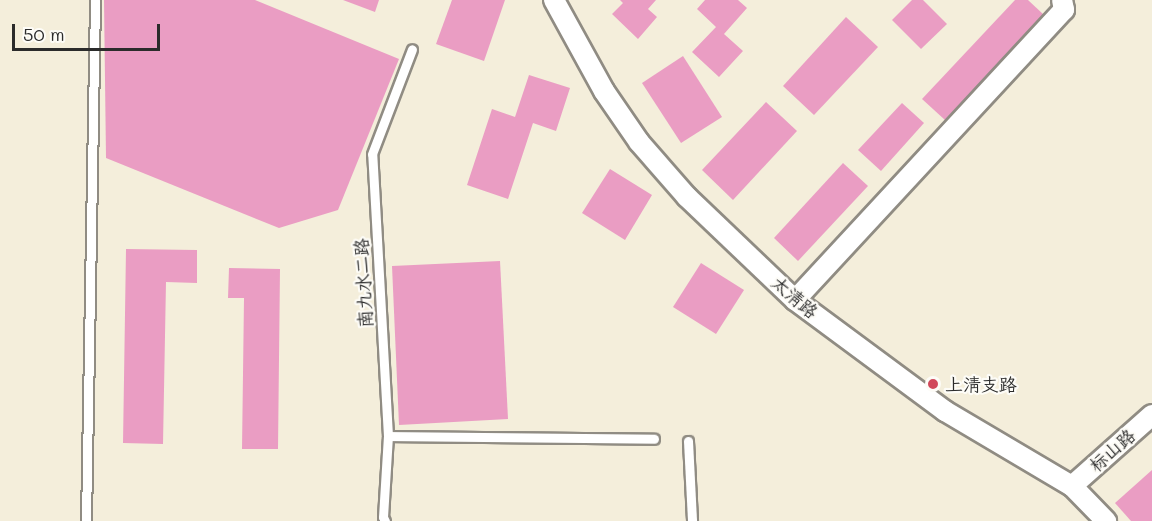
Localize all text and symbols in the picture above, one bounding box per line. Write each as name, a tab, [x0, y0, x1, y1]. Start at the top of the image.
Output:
scale bar	[15, 12, 164, 50]
text: 50 m	[23, 22, 65, 46]
street label: 南九水二路	[350, 237, 376, 329]
street label: 太清路	[767, 271, 823, 323]
place label: 上清支路	[945, 373, 1017, 395]
marker: 上清支路	[926, 377, 940, 391]
street label: 标山路	[1085, 424, 1139, 476]

